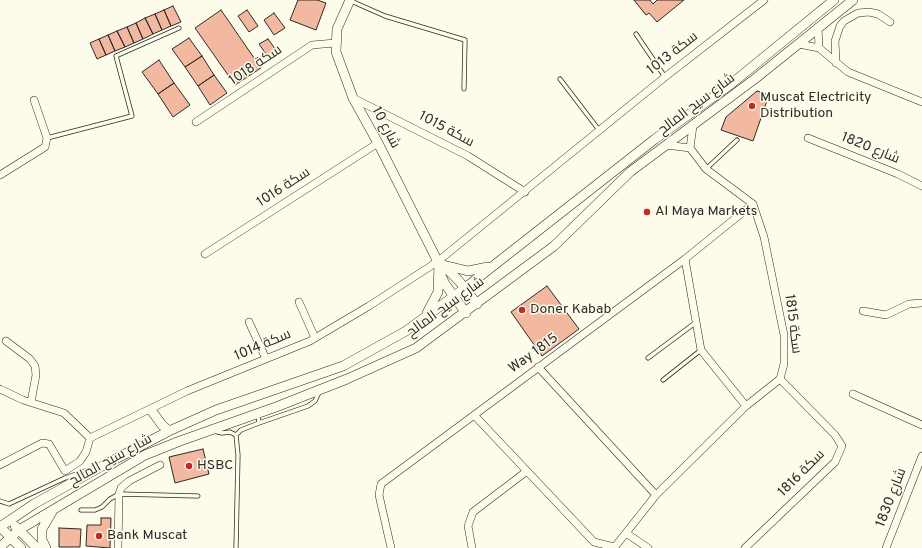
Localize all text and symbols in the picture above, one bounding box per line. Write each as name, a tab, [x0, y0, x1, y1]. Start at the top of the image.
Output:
street label: سكة 1013	[644, 29, 702, 79]
street label: سكة 1018	[226, 42, 286, 90]
street label: شارع سيح المالح	[655, 71, 739, 139]
place label: Muscat Electricity Distribution	[760, 90, 872, 122]
marker: Muscat Electricity Distribution	[747, 101, 757, 111]
street label: شارع 10	[367, 104, 403, 152]
street label: سكة 1015	[415, 108, 477, 152]
street label: 1820 شارع	[838, 130, 902, 168]
street label: سكة 1016	[254, 165, 314, 211]
place label: Al Maya Markets	[655, 204, 757, 220]
marker: Al Maya Markets	[642, 207, 652, 217]
street label: شارع سيح المالح	[404, 274, 488, 342]
street label: سكة 1815	[780, 293, 804, 355]
place label: Doner Kabab	[530, 302, 611, 318]
marker: Doner Kabab	[517, 305, 527, 315]
street label: سكة 1014	[232, 327, 294, 365]
street label: Way 1815	[506, 330, 562, 378]
street label: شارع سيح المالح	[67, 431, 155, 491]
street label: سكة 1816	[775, 447, 829, 501]
place label: HSBC	[197, 458, 233, 474]
marker: HSBC	[184, 461, 194, 471]
street label: 1830 شارع	[873, 466, 911, 530]
place label: Bank Muscat	[107, 528, 187, 544]
marker: Bank Muscat	[94, 531, 104, 541]

